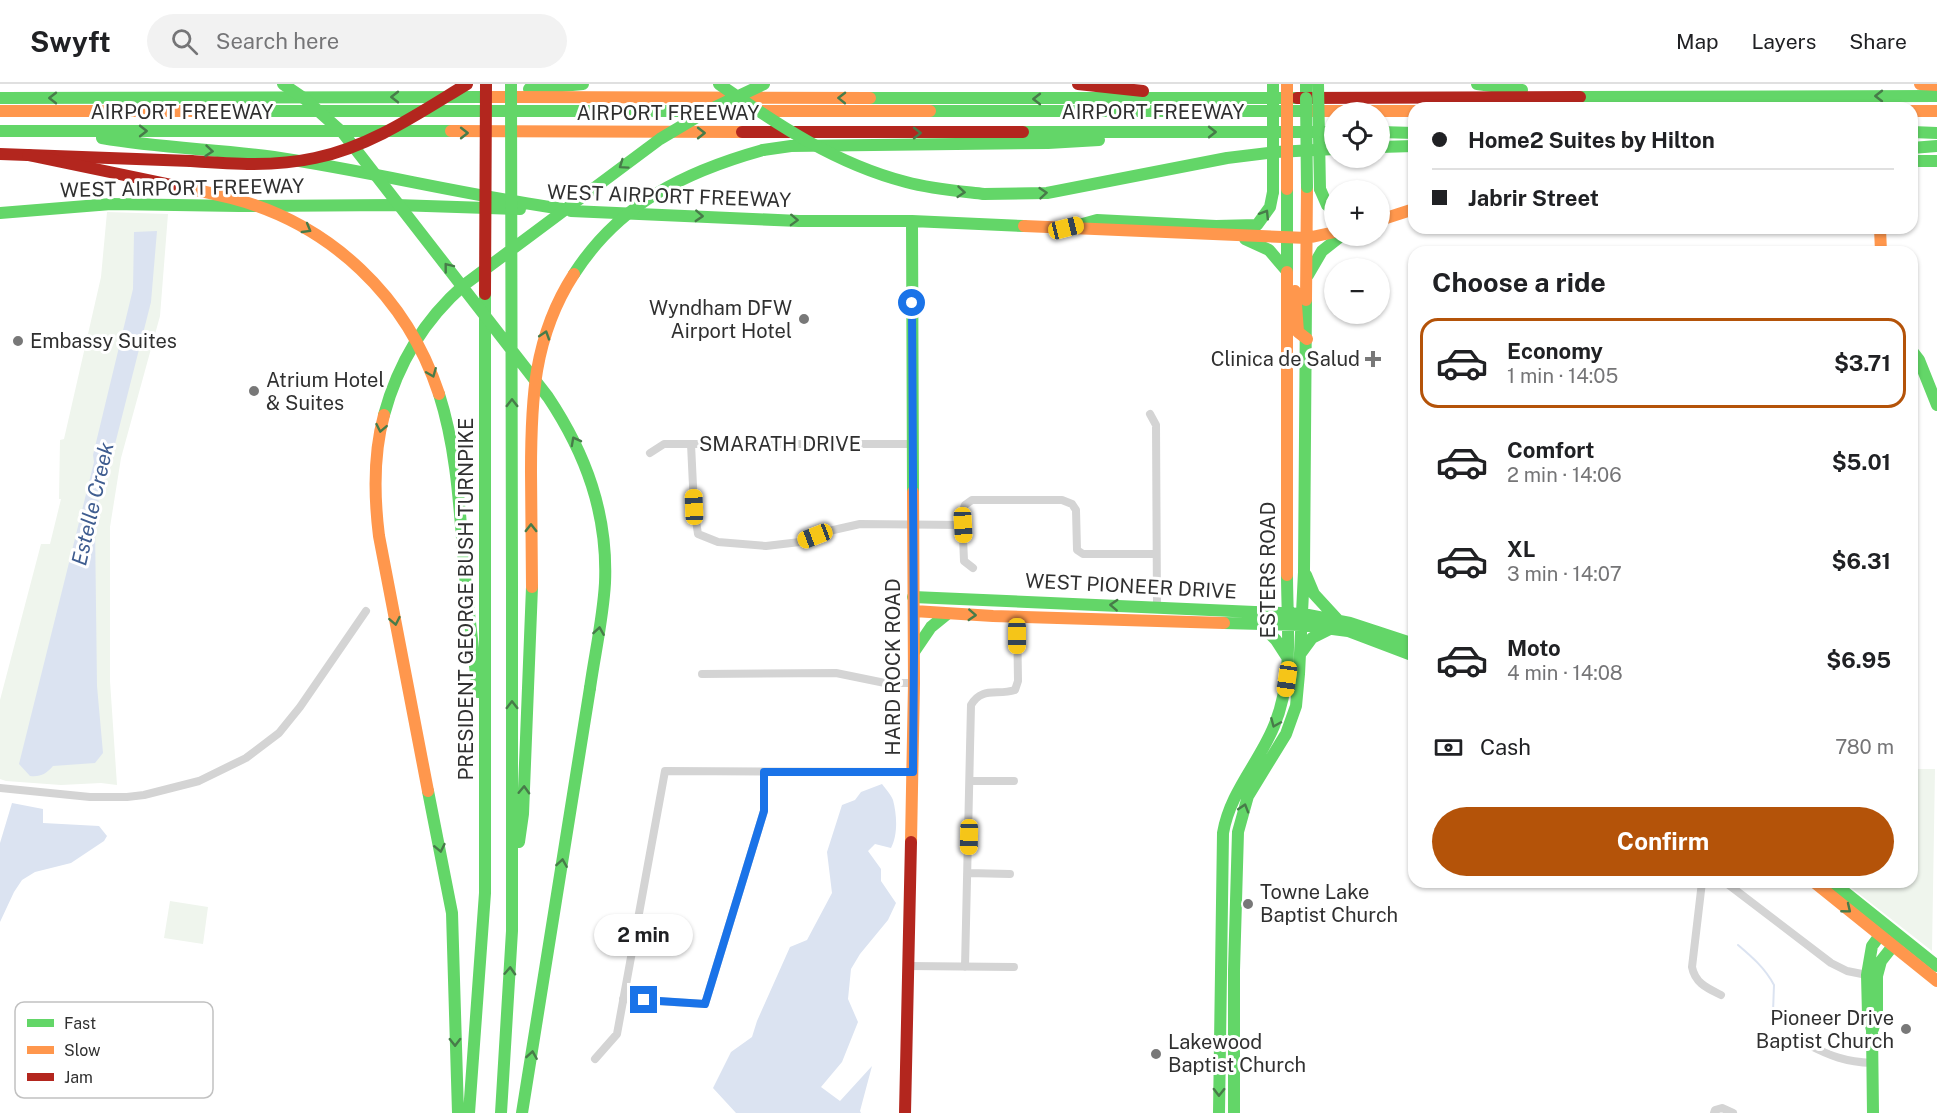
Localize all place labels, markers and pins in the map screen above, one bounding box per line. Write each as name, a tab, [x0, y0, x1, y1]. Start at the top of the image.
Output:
place label: Wyndham DFW Airport Hotel	[649, 296, 792, 343]
marker: Wyndham DFW Airport Hotel	[797, 312, 811, 326]
place label: Embassy Suites	[30, 329, 177, 353]
marker: Embassy Suites	[11, 334, 25, 348]
place label: Clinica de Salud	[1211, 347, 1360, 371]
marker: Clinica de Salud	[1364, 350, 1382, 368]
place label: Atrium Hotel & Suites	[266, 368, 385, 415]
marker: Atrium Hotel & Suites	[247, 384, 261, 398]
place label: Towne Lake Baptist Church	[1260, 880, 1398, 927]
marker: Towne Lake Baptist Church	[1241, 897, 1255, 911]
place label: Pioneer Drive Baptist Church	[1756, 1006, 1894, 1053]
marker: Pioneer Drive Baptist Church	[1899, 1022, 1913, 1036]
place label: Lakewood Baptist Church	[1168, 1030, 1306, 1077]
marker: Lakewood Baptist Church	[1149, 1047, 1163, 1061]

